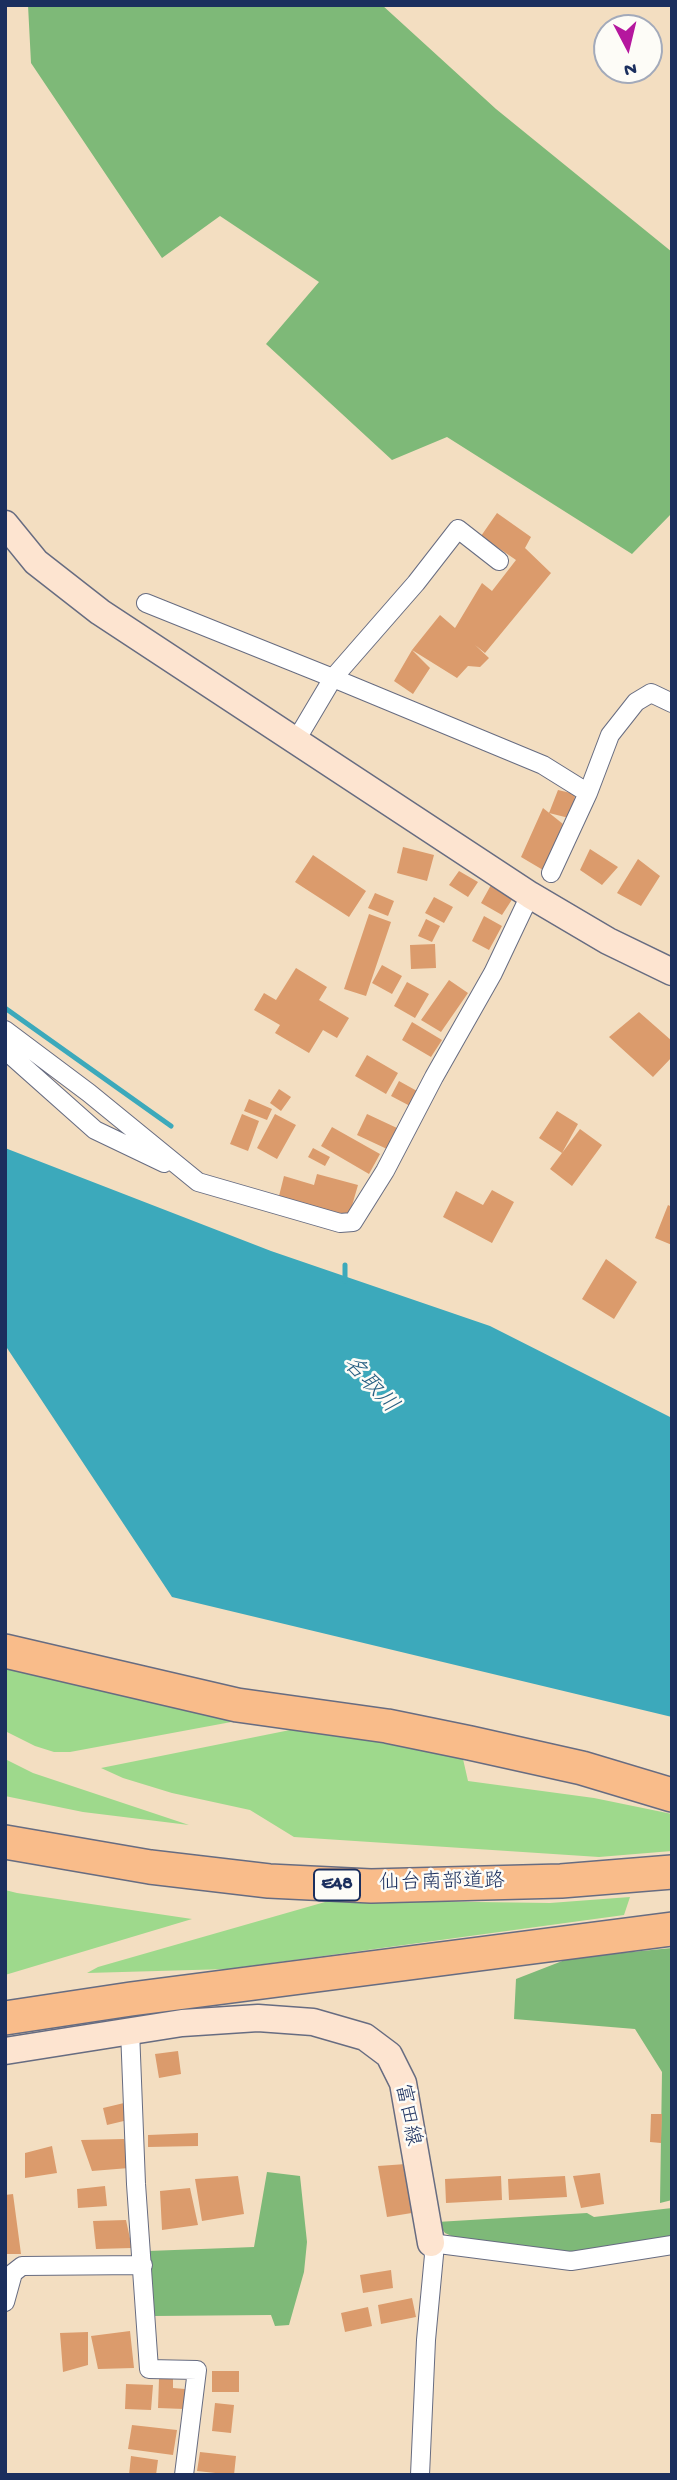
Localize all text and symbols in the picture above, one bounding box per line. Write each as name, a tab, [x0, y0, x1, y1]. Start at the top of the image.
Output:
north arrow	[593, 14, 663, 84]
text: N	[623, 56, 638, 81]
water label: 名取川	[335, 1351, 403, 1421]
road number: E48	[314, 1870, 360, 1900]
street label: 仙台南部道路	[379, 1870, 505, 1898]
street label: 富田線	[388, 2082, 424, 2148]

